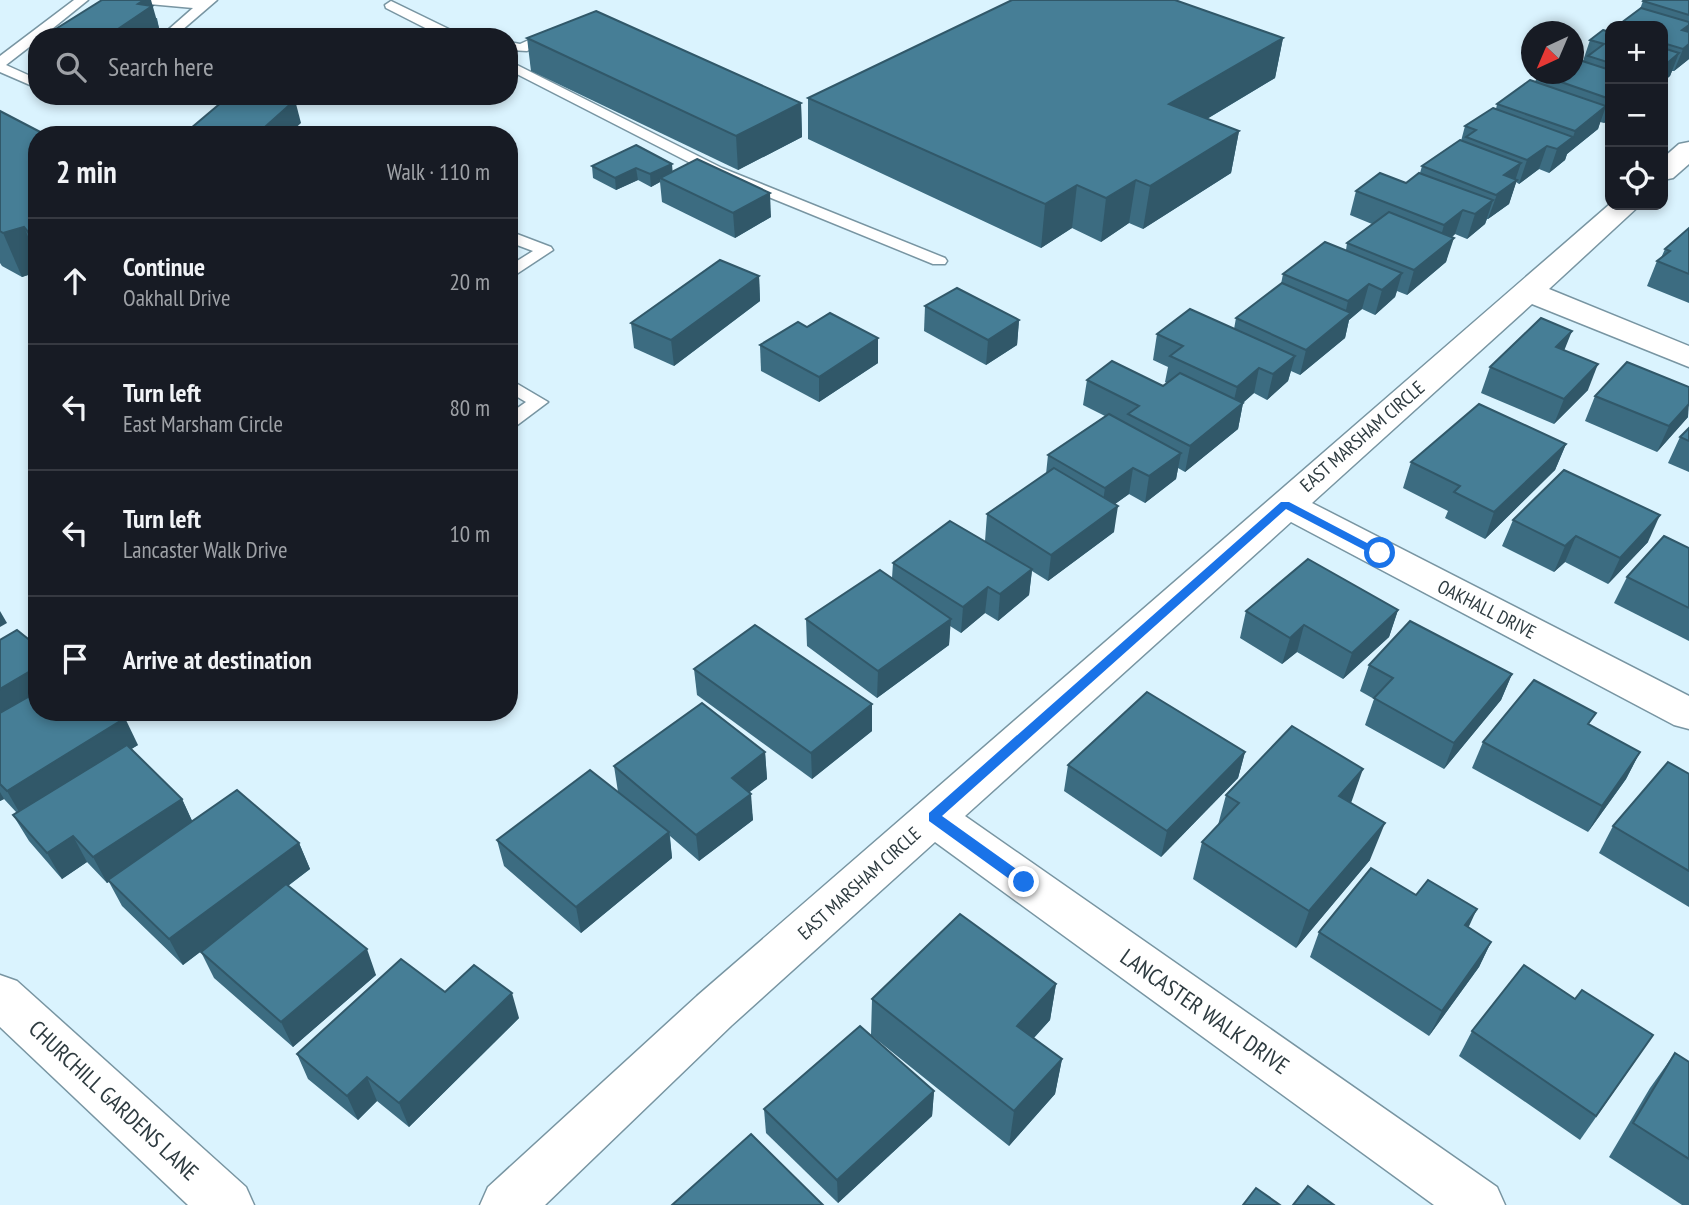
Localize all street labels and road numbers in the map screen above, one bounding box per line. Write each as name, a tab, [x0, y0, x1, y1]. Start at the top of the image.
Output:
street label: EAST MARSHAM CIRCLE	[1295, 375, 1429, 497]
street label: OAKHALL DRIVE	[1434, 574, 1540, 644]
street label: EAST MARSHAM CIRCLE	[793, 821, 925, 945]
street label: LANCASTER WALK DRIVE	[1115, 942, 1295, 1080]
street label: CHURCHILL GARDENS LANE	[23, 1014, 205, 1186]

